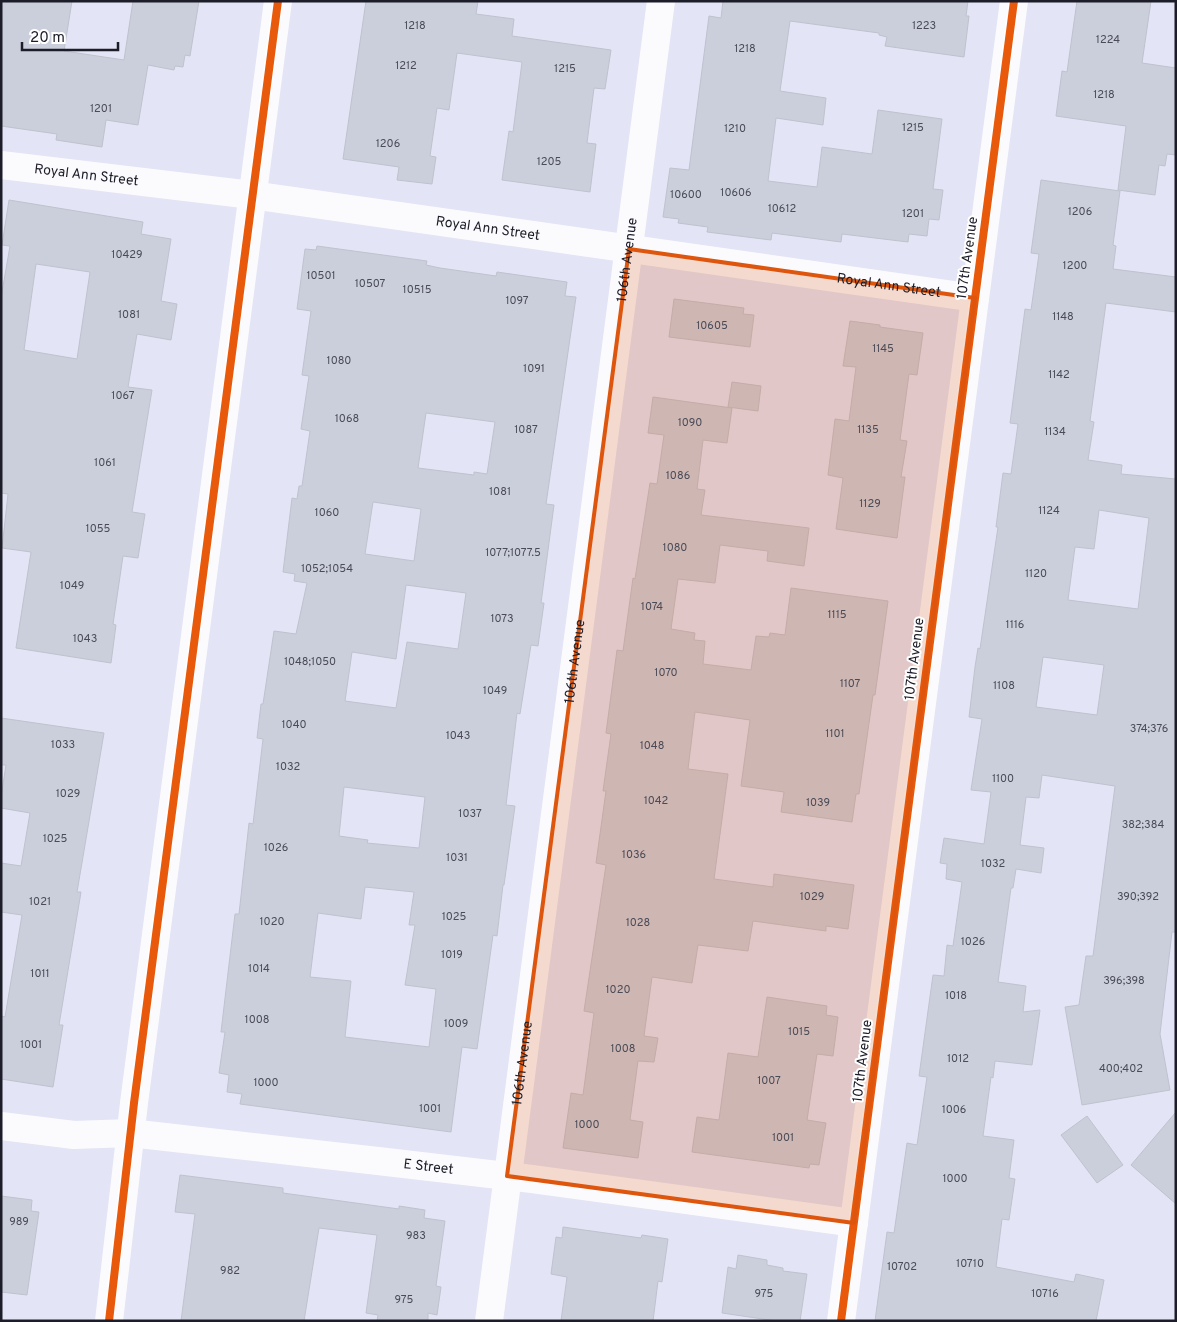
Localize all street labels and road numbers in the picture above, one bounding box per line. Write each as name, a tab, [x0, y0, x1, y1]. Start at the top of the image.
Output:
street label: Royal Ann Street	[33, 161, 140, 190]
street label: Royal Ann Street	[435, 213, 541, 244]
street label: 107th Avenue	[954, 216, 982, 300]
street label: 106th Avenue	[613, 217, 641, 303]
street label: Royal Ann Street	[836, 270, 942, 302]
street label: 107th Avenue	[901, 617, 929, 701]
street label: 106th Avenue	[561, 618, 589, 705]
street label: 107th Avenue	[849, 1019, 877, 1103]
street label: 106th Avenue	[509, 1020, 537, 1106]
street label: E Street	[403, 1156, 454, 1178]

